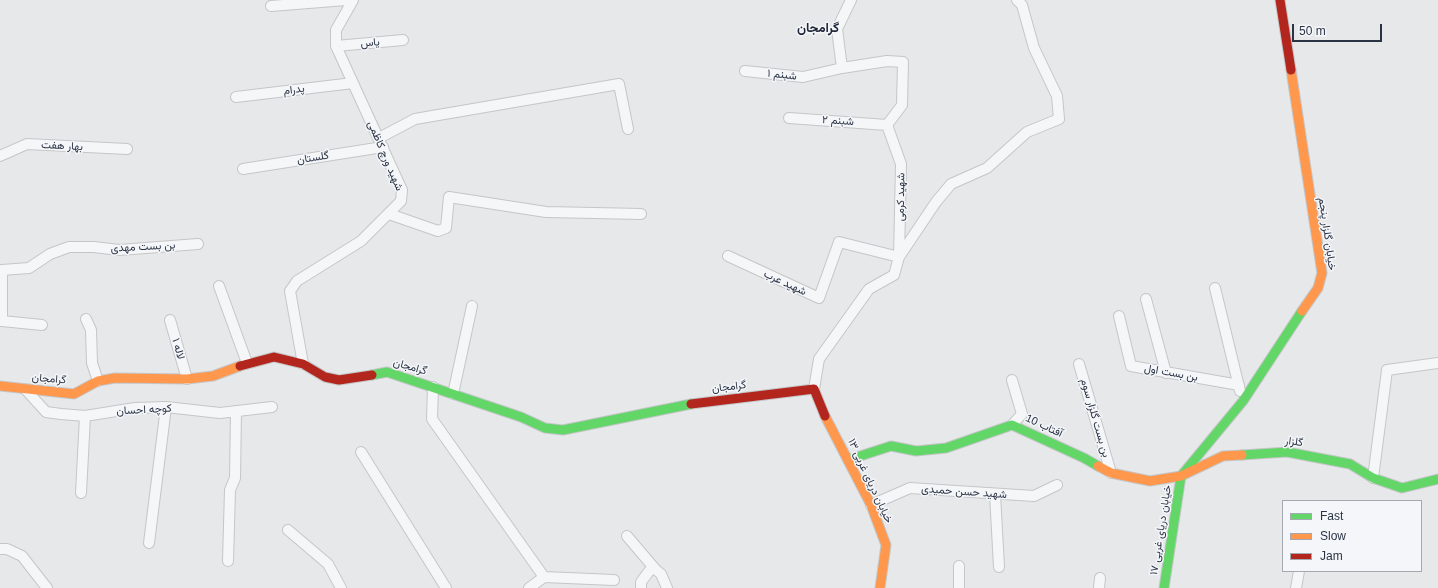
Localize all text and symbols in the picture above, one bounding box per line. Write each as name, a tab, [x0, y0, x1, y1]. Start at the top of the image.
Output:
scale bar	[1294, 16, 1384, 42]
district label: گرامجان	[797, 20, 839, 36]
text: 50 m	[1299, 24, 1326, 38]
street label: یاس	[360, 36, 380, 50]
street label: شبنم ۱	[767, 67, 797, 83]
street label: پدرام	[283, 82, 305, 98]
street label: شبنم ۲	[822, 113, 854, 129]
street label: شهید ورچ کاظمی	[364, 119, 406, 193]
street label: بهار هفت	[41, 138, 83, 154]
street label: گلستان	[296, 149, 330, 167]
street label: شهید کرمی	[894, 173, 908, 221]
street label: خیابان گلزار پنجم	[1315, 197, 1339, 271]
street label: بن بست مهدی	[110, 239, 176, 255]
street label: شهید عرب	[761, 267, 809, 299]
street label: لاله ۱	[169, 337, 187, 361]
street label: گرامجان	[392, 356, 428, 378]
street label: بن بست اول	[1143, 362, 1199, 384]
street label: گرامجان	[31, 371, 67, 387]
street label: بن بست گلزار سوم	[1077, 377, 1113, 459]
street label: گرامجان	[711, 378, 747, 396]
street label: کوچه احسان	[116, 402, 172, 418]
street label: آفتاب 10	[1023, 412, 1065, 440]
street label: گلزار	[1284, 434, 1304, 450]
street label: خیابان دریای غربی ۱۳	[845, 437, 895, 525]
street label: شهید حسن حمیدی	[921, 482, 1007, 502]
street label: خیابان دریای غربی ۱۷	[1147, 484, 1175, 576]
legend	[1282, 500, 1422, 572]
text: Fast	[1320, 509, 1343, 523]
text: Slow	[1320, 529, 1346, 543]
text: Jam	[1320, 549, 1343, 563]

